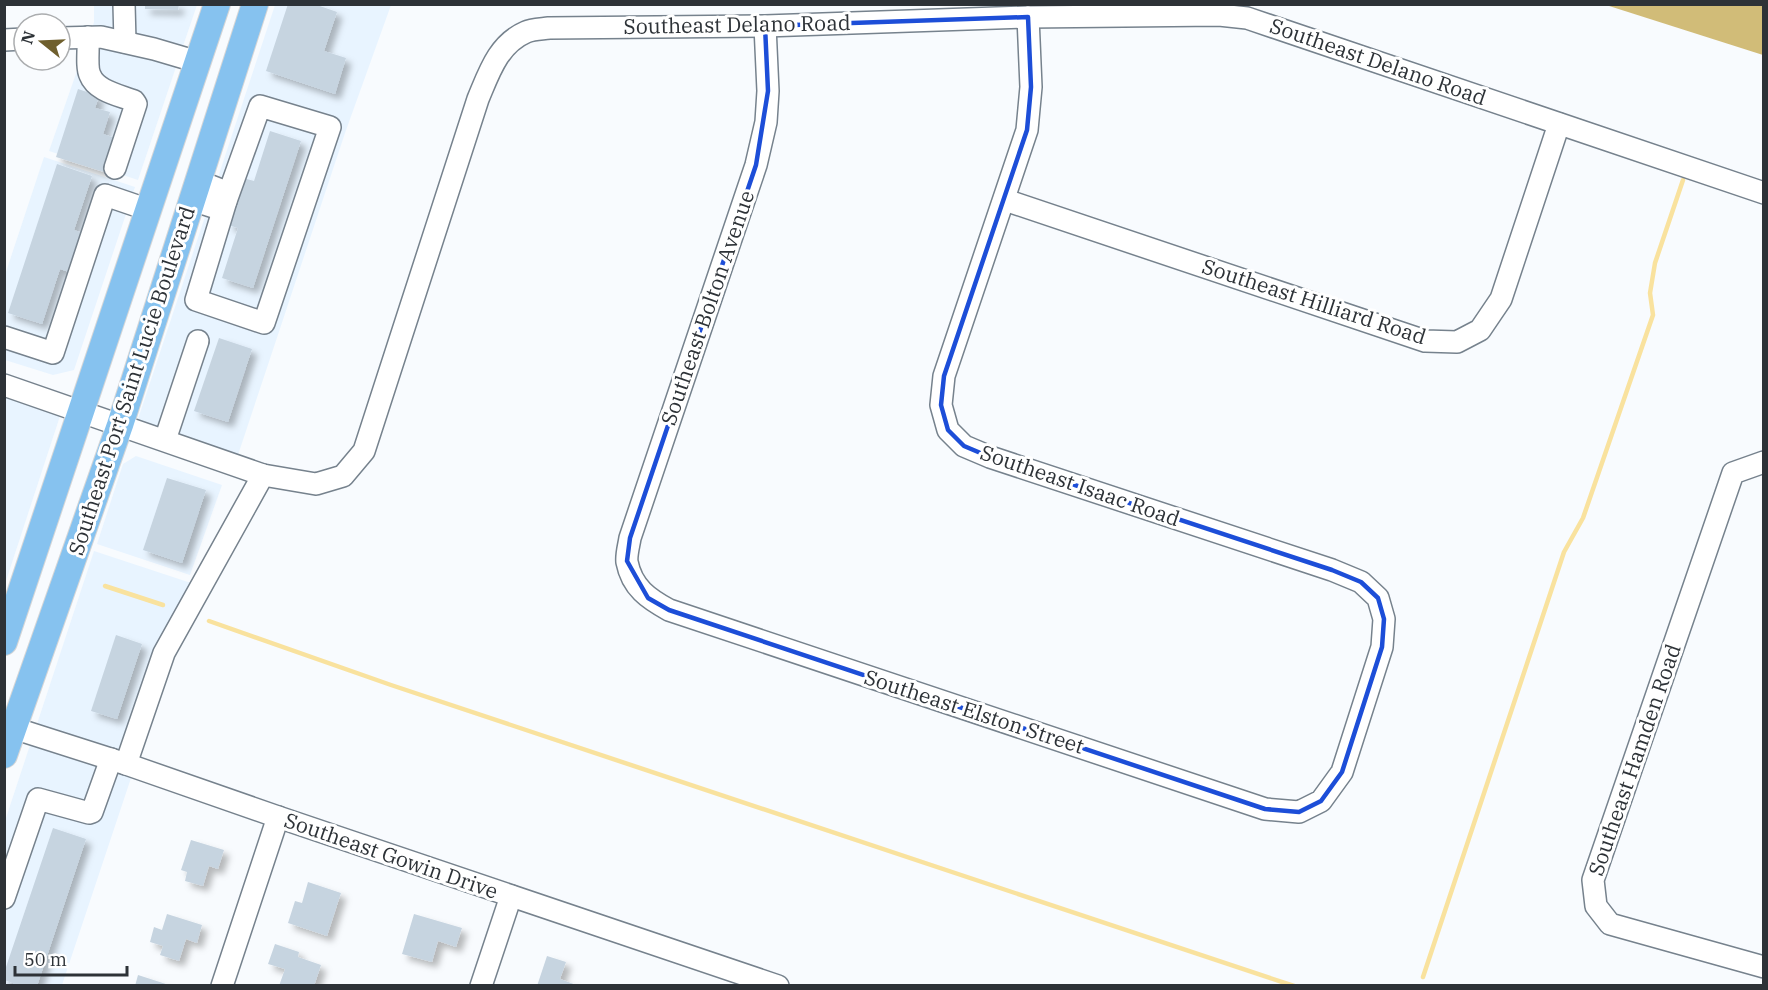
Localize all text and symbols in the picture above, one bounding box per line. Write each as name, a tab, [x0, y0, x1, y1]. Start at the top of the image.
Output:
street label: Southeast Delano Road	[623, 8, 851, 40]
street label: Southeast Delano Road	[1266, 11, 1490, 111]
north arrow	[12, 12, 72, 72]
text: N	[16, 28, 39, 46]
street label: Southeast Bolton Avenue	[654, 187, 760, 429]
street label: Southeast Port Saint Lucie Boulevard	[61, 202, 201, 559]
street label: Southeast Hilliard Road	[1199, 252, 1430, 351]
street label: Southeast Isaac Road	[977, 438, 1184, 532]
street label: Southeast Hamden Road	[1581, 640, 1687, 879]
street label: Southeast Elston Street	[861, 662, 1088, 760]
street label: Southeast Gowin Drive	[281, 805, 502, 905]
scale bar	[15, 939, 128, 977]
text: 50 m	[24, 948, 67, 971]

